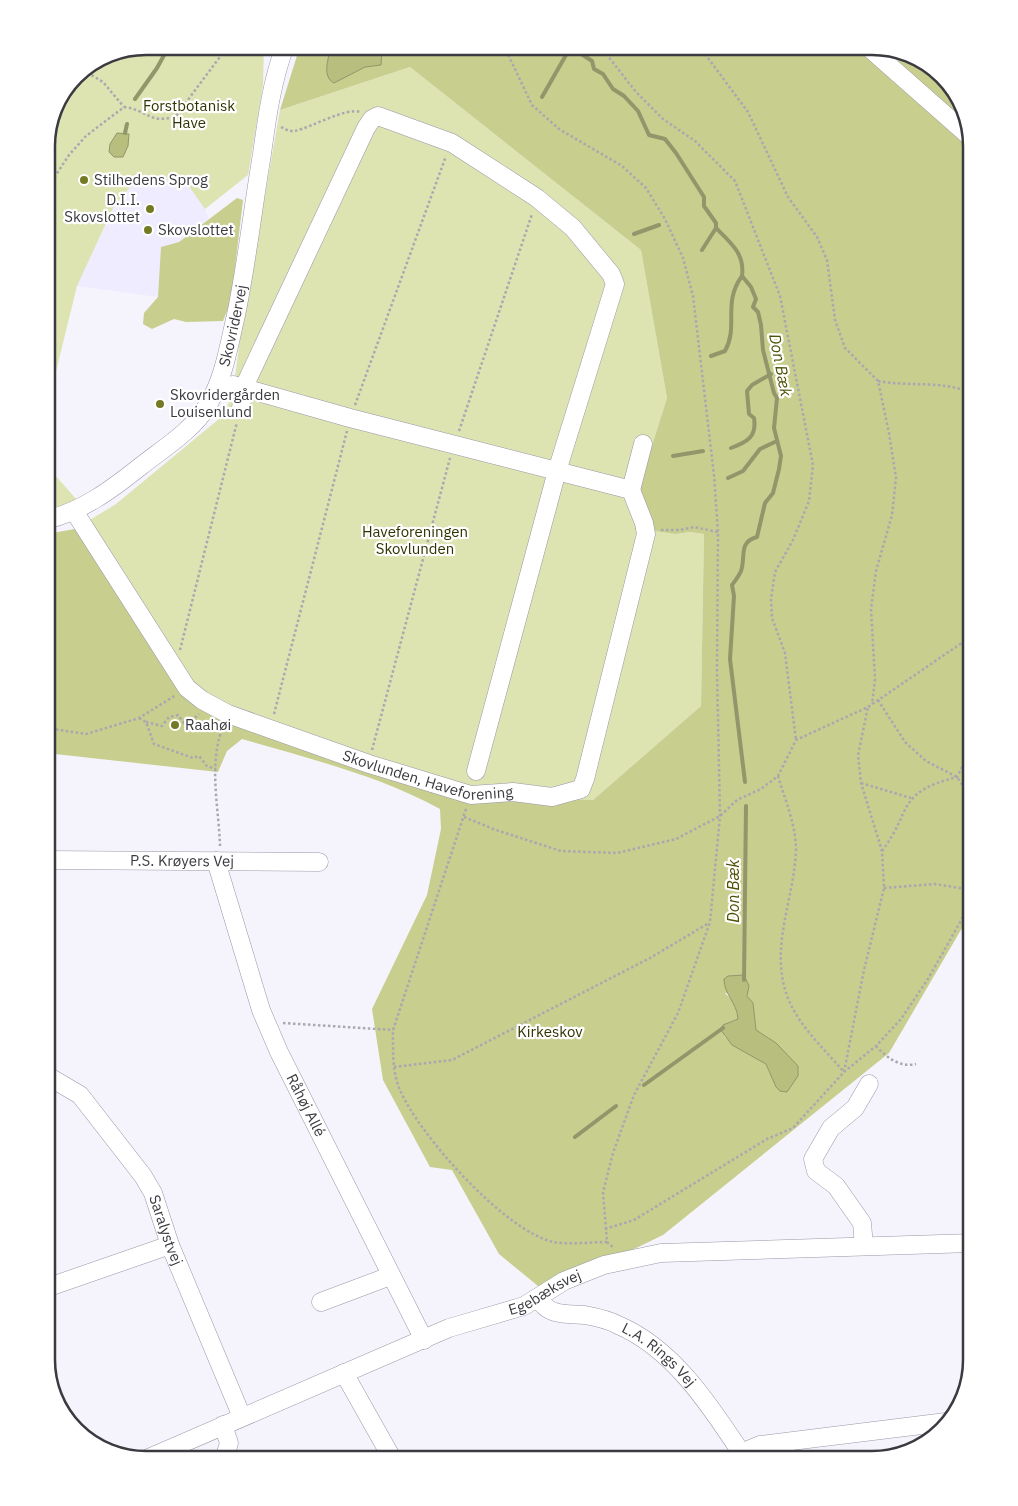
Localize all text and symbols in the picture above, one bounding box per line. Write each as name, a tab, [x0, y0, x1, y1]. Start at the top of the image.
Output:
park label: Forstbotanisk Have	[143, 96, 235, 132]
place label: Stilhedens Sprog	[94, 170, 208, 189]
marker: Stilhedens Sprog	[78, 174, 90, 186]
place label: D.I.I. Skovslottet	[64, 190, 140, 226]
marker: D.I.I. Skovslottet	[144, 203, 156, 215]
place label: Skovslottet	[158, 220, 234, 239]
marker: Skovslottet	[142, 224, 154, 236]
street label: Skovridervej	[214, 283, 251, 369]
water label: Don Bæk	[765, 332, 797, 399]
place label: Skovridergården Louisenlund	[170, 385, 280, 421]
marker: Skovridergården Louisenlund	[154, 398, 166, 410]
park label: Haveforeningen Skovlunden	[362, 522, 468, 558]
place label: Raahøi	[185, 715, 231, 734]
marker: Raahøi	[169, 719, 181, 731]
street label: Skovlunden, Haveforening	[340, 745, 514, 804]
street label: P.S. Krøyers Vej	[130, 851, 234, 870]
water label: Don Bæk	[723, 859, 743, 923]
park label: Kirkeskov	[517, 1022, 583, 1041]
street label: Råhøj Allé	[283, 1070, 330, 1140]
street label: Saralystvej	[145, 1192, 187, 1268]
street label: Egebæksvej	[506, 1265, 584, 1319]
street label: L.A. Rings Vej	[619, 1318, 700, 1391]

